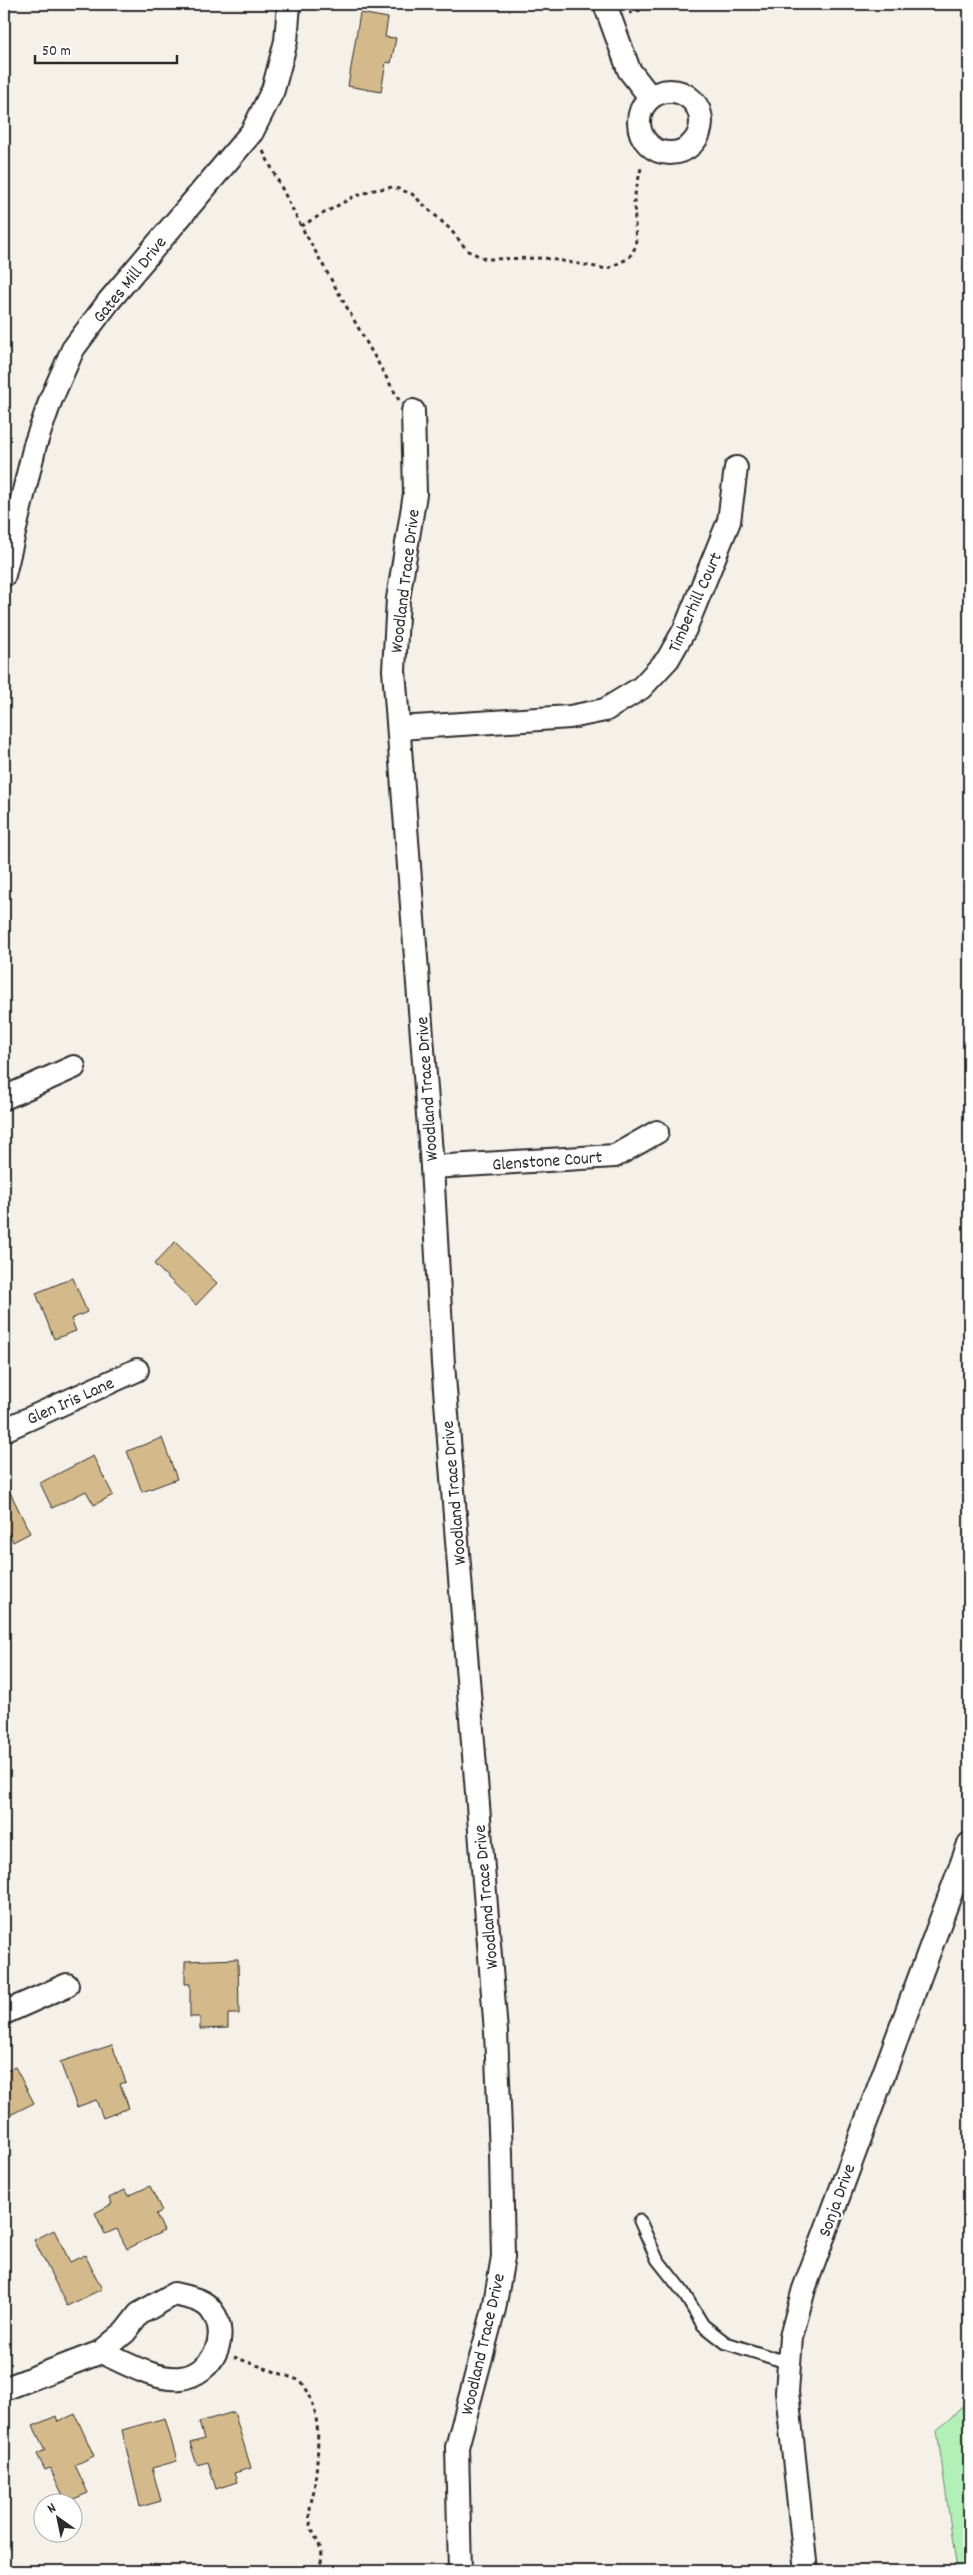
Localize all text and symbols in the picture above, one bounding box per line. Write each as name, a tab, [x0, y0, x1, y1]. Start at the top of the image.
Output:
scale bar	[35, 32, 178, 64]
text: 50 m	[42, 41, 71, 63]
street label: Gates Mill Drive	[88, 232, 174, 329]
street label: Woodland Trace Drive	[385, 508, 428, 655]
street label: Timberhill Court	[663, 549, 730, 657]
street label: Woodland Trace Drive	[411, 1016, 446, 1162]
street label: Glenstone Court	[491, 1146, 603, 1179]
street label: Glen Iris Lane	[23, 1372, 119, 1433]
street label: Woodland Trace Drive	[437, 1420, 474, 1566]
street label: Woodland Trace Drive	[469, 1824, 506, 1970]
street label: Sonja Drive	[814, 2161, 863, 2241]
street label: Woodland Trace Drive	[456, 2271, 513, 2418]
north arrow	[32, 2492, 82, 2542]
text: N	[44, 2498, 60, 2519]

